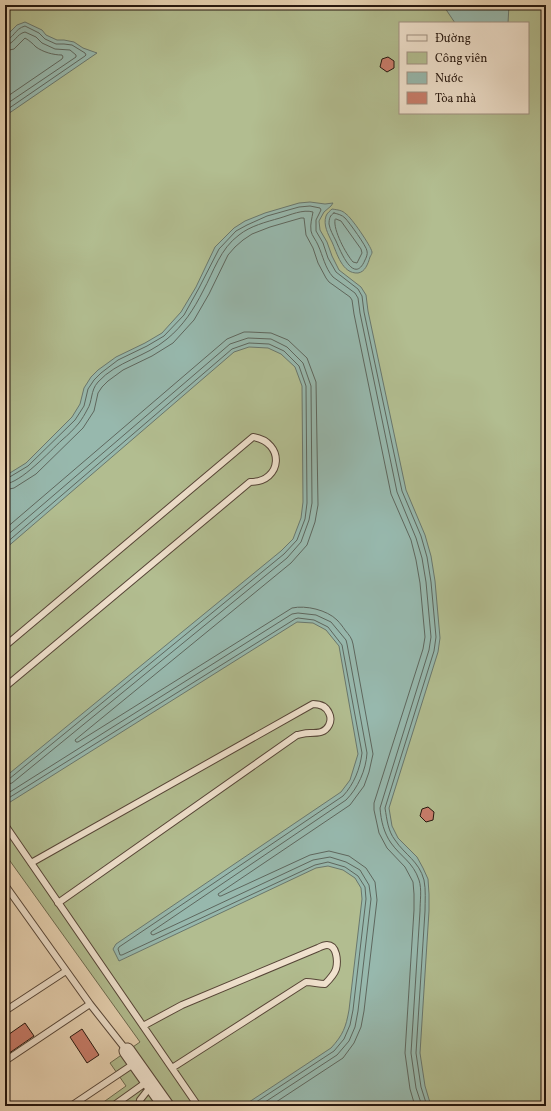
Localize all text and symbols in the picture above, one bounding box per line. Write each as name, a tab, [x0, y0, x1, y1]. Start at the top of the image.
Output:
legend	[399, 22, 529, 114]
text: Đường	[435, 31, 471, 47]
text: Công viên	[435, 51, 487, 67]
text: Nước	[435, 71, 463, 87]
text: Tòa nhà	[435, 91, 476, 107]

